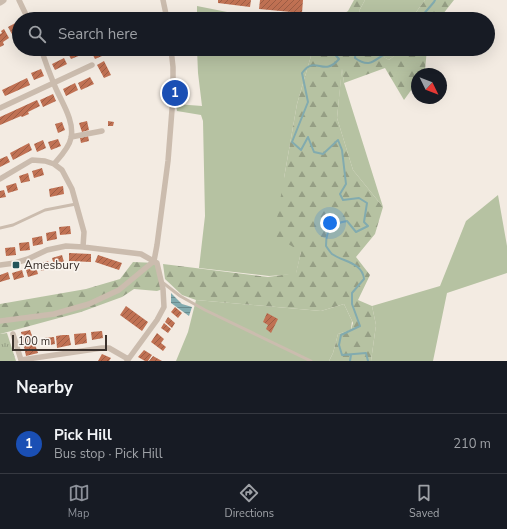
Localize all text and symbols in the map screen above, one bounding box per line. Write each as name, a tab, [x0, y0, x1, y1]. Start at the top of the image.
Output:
search box	[12, 12, 495, 56]
icon: search	[26, 23, 48, 45]
text: Search here	[58, 24, 138, 44]
north arrow	[411, 68, 447, 104]
pin: 1	[162, 78, 188, 108]
your location	[320, 213, 340, 233]
place label: Amesbury	[24, 257, 81, 273]
marker: Amesbury	[11, 260, 21, 270]
scale bar	[12, 333, 107, 352]
text: 100 m	[18, 334, 50, 349]
text: Nearby	[16, 376, 73, 399]
text: Pick Hill	[54, 425, 112, 445]
text: 1	[25, 435, 33, 453]
text: 210 m	[453, 435, 491, 453]
text: Bus stop · Pick Hill	[54, 445, 163, 463]
tab: Map	[68, 482, 90, 521]
tab: Directions	[225, 482, 274, 521]
tab: Saved	[409, 482, 439, 521]

